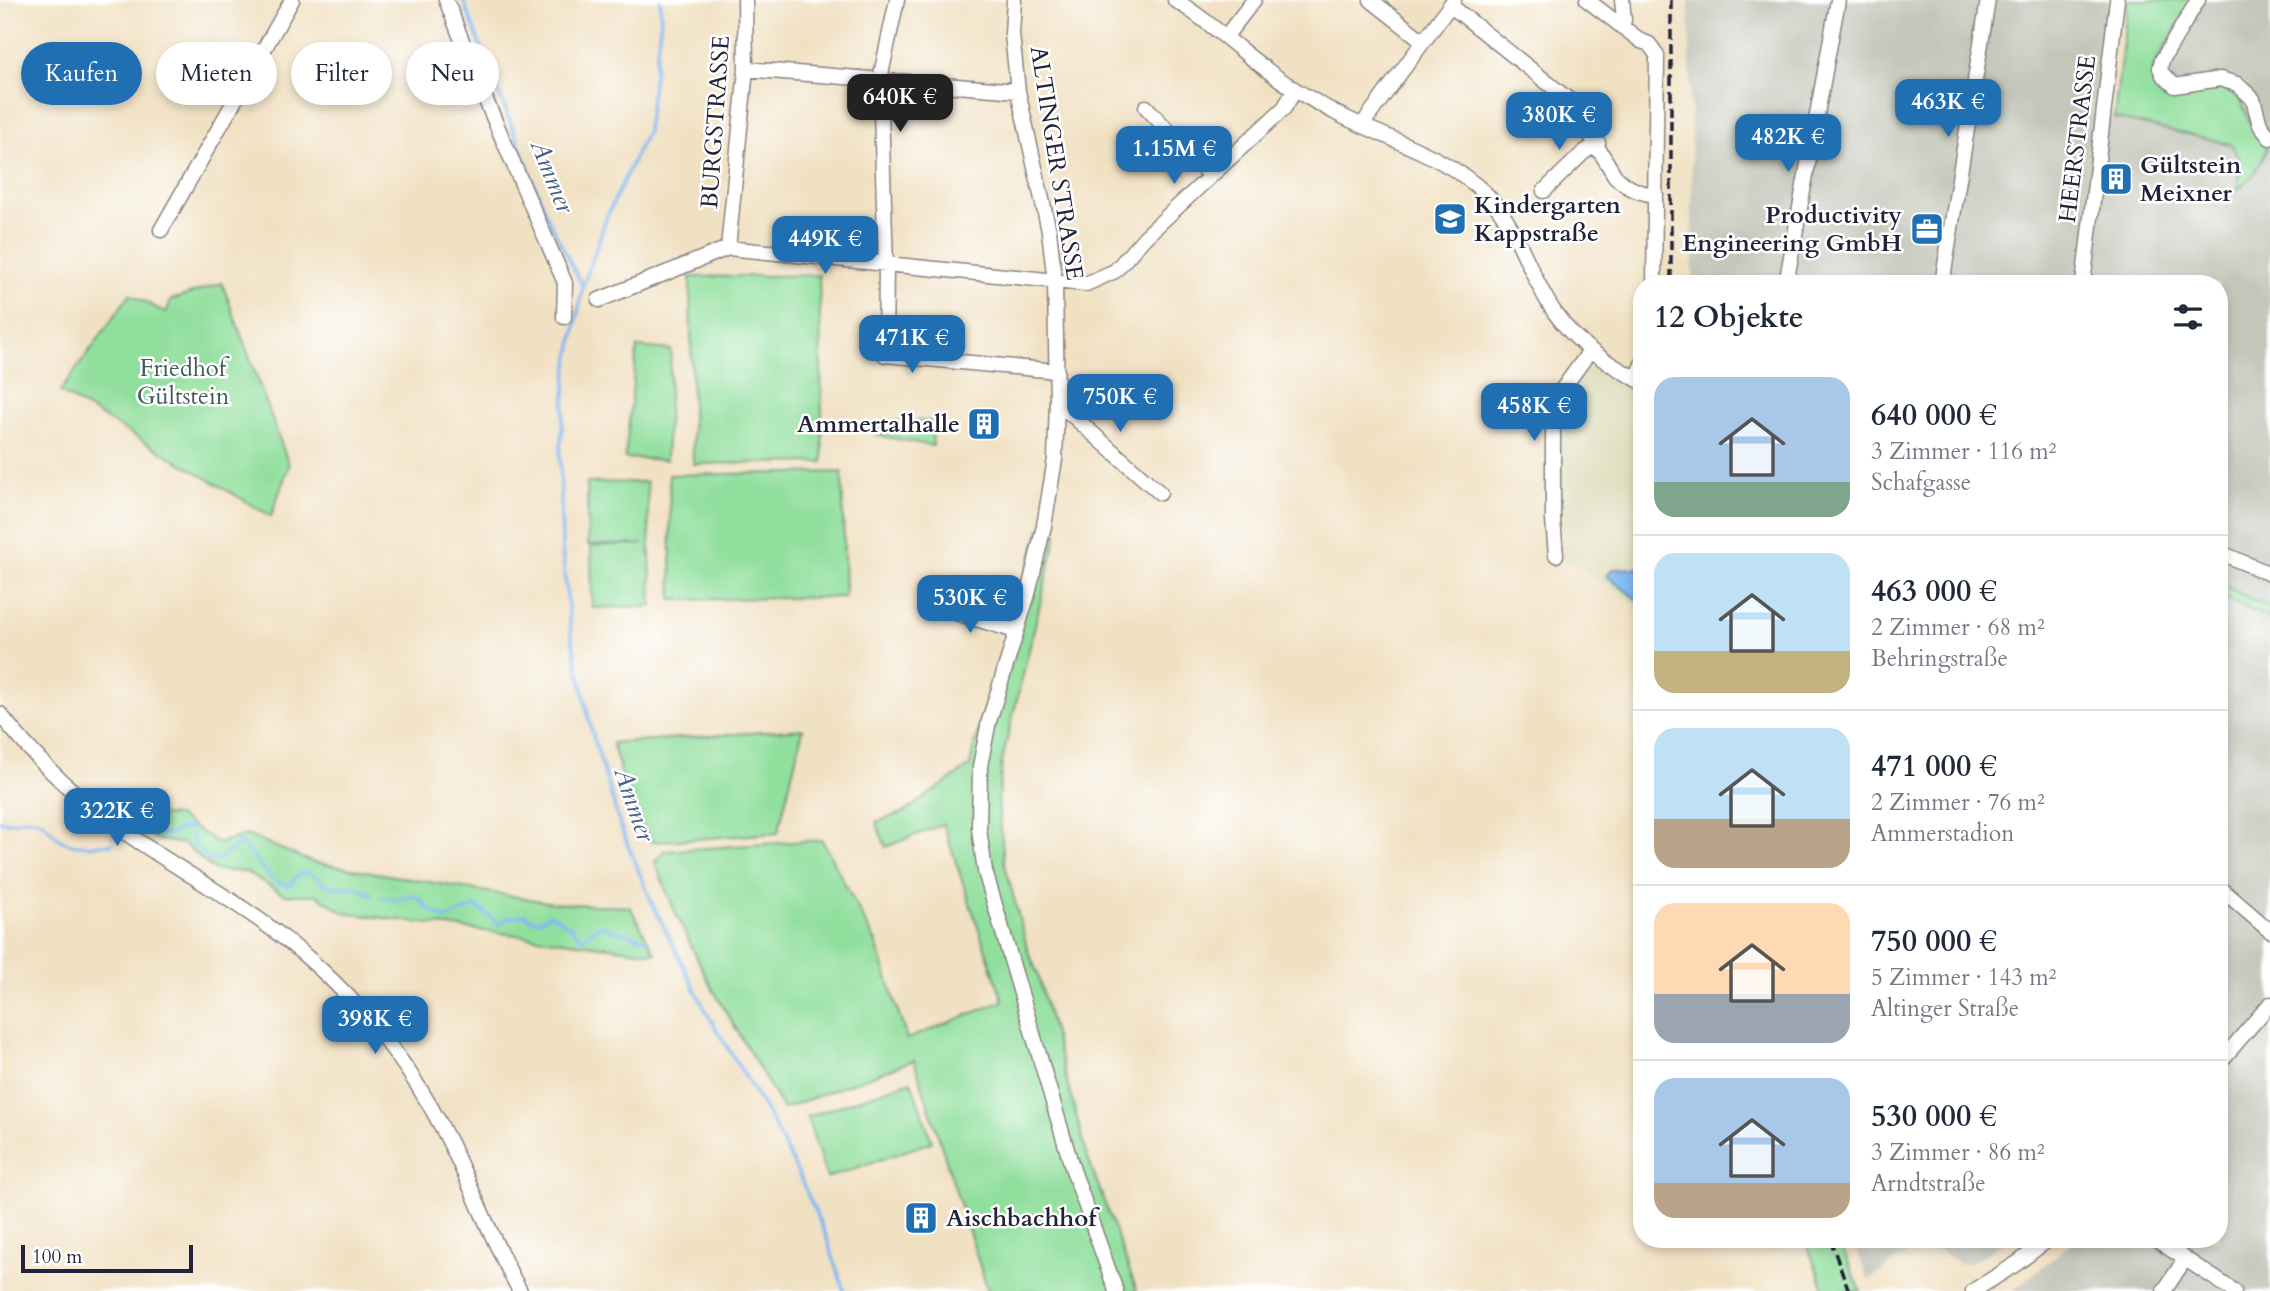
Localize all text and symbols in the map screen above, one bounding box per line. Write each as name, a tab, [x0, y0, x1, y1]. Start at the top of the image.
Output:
street label: BURGSTRASSE	[693, 34, 738, 210]
chip: Kaufen	[21, 42, 142, 105]
chip: Mieten	[156, 42, 277, 105]
chip: Filter	[291, 42, 392, 105]
chip: Neu	[406, 42, 499, 105]
street label: ALTINGER STRASSE	[1022, 43, 1091, 283]
street label: HEERSTRASSE	[2051, 53, 2104, 225]
pin: 640K €	[843, 74, 957, 134]
pin: 463K €	[1891, 80, 2005, 139]
text: 640K €	[863, 81, 937, 112]
text: 463K €	[1911, 86, 1985, 117]
pin: 380K €	[1502, 92, 1616, 152]
text: 380K €	[1522, 99, 1596, 130]
pin: 482K €	[1731, 114, 1845, 174]
text: 482K €	[1751, 121, 1825, 152]
pin: 1.15M €	[1109, 127, 1239, 186]
water label: Ammer	[522, 133, 584, 220]
text: 1.15M €	[1132, 133, 1216, 164]
place label: Gültstein Meixner	[2140, 149, 2242, 210]
building icon: Gültstein Meixner	[2097, 160, 2135, 198]
place label: Kindergarten Kappstraße	[1474, 189, 1621, 250]
place label: Productivity Engineering GmbH	[1682, 199, 1902, 260]
school or university icon: Kindergarten Kappstraße	[1431, 200, 1469, 238]
office icon: Productivity Engineering GmbH	[1908, 210, 1946, 248]
pin: 449K €	[768, 216, 882, 276]
text: 449K €	[788, 223, 862, 254]
text: 12 Objekte	[1654, 297, 1804, 338]
icon: filters	[2169, 298, 2207, 336]
pin: 471K €	[855, 316, 969, 375]
text: 471K €	[875, 322, 949, 353]
park label: Friedhof Gültstein	[137, 352, 230, 413]
pin: 750K €	[1063, 374, 1177, 434]
text: 750K €	[1083, 381, 1157, 412]
pin: 458K €	[1477, 384, 1591, 443]
text: 458K €	[1497, 390, 1571, 421]
text: 640 000 €	[1871, 395, 1997, 436]
building icon: Ammertalhalle	[965, 405, 1003, 443]
icon: home	[1710, 405, 1794, 489]
place label: Ammertalhalle	[797, 408, 960, 441]
text: 3 Zimmer · 116 m²	[1871, 436, 2056, 467]
text: Schafgasse	[1871, 467, 1971, 498]
text: 463 000 €	[1871, 571, 1997, 612]
pin: 530K €	[913, 576, 1027, 635]
icon: home	[1710, 581, 1794, 665]
text: 530K €	[933, 582, 1007, 613]
text: 2 Zimmer · 68 m²	[1871, 612, 2045, 643]
text: Behringstraße	[1871, 643, 2008, 674]
text: 471 000 €	[1871, 746, 1997, 787]
icon: home	[1710, 756, 1794, 840]
water label: Ammer	[605, 761, 664, 848]
text: 2 Zimmer · 76 m²	[1871, 787, 2045, 818]
pin: 322K €	[60, 788, 174, 848]
text: 322K €	[80, 795, 154, 826]
text: Ammerstadion	[1871, 818, 2014, 849]
text: 750 000 €	[1871, 921, 1997, 962]
icon: home	[1710, 931, 1794, 1015]
text: 5 Zimmer · 143 m²	[1871, 962, 2056, 993]
text: Altinger Straße	[1871, 993, 2019, 1024]
pin: 398K €	[318, 996, 432, 1056]
text: 398K €	[338, 1003, 412, 1034]
text: 530 000 €	[1871, 1096, 1997, 1137]
icon: home	[1710, 1106, 1794, 1190]
text: 3 Zimmer · 86 m²	[1871, 1137, 2045, 1168]
text: Arndtstraße	[1871, 1168, 1986, 1199]
building icon: Aischbachhof	[902, 1199, 940, 1237]
place label: Aischbachhof	[946, 1202, 1100, 1235]
scale bar	[21, 1242, 192, 1274]
text: 100 m	[32, 1244, 82, 1270]

